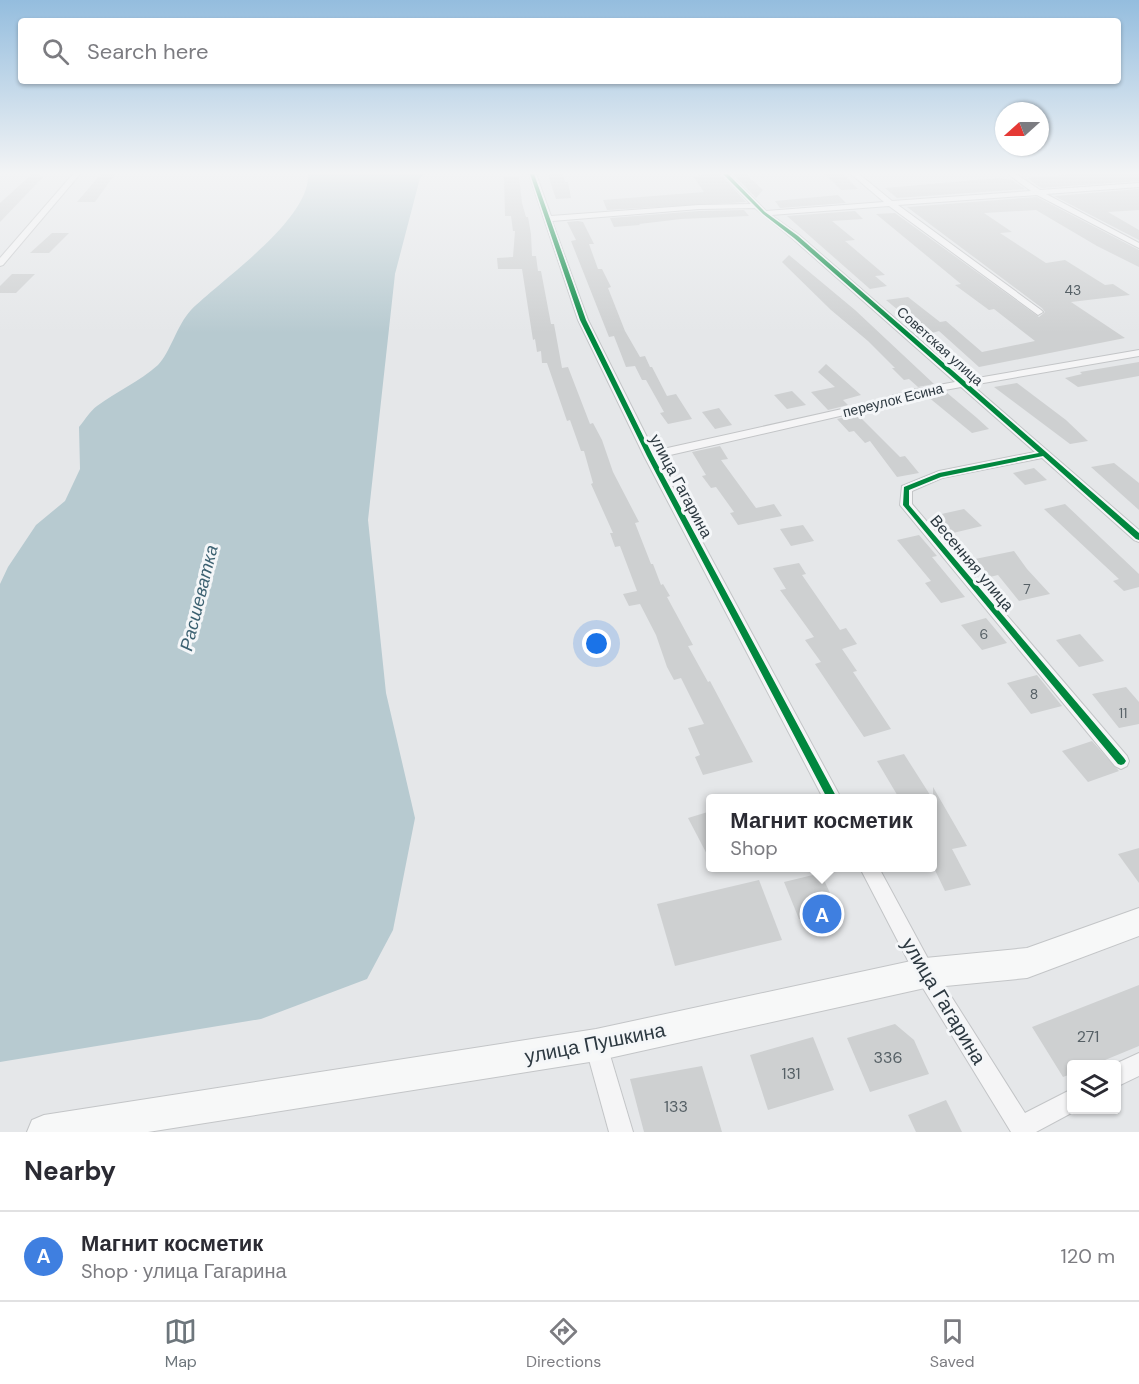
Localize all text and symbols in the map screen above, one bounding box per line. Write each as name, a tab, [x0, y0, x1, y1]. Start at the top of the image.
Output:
search box	[18, 18, 1121, 84]
icon: search	[39, 35, 72, 68]
text: Search here	[87, 37, 208, 66]
north arrow	[995, 102, 1049, 156]
house number: 43	[1065, 281, 1081, 299]
street label: Советская улица	[893, 303, 987, 390]
street label: переулок Есина	[841, 379, 945, 421]
street label: улица Гагарина	[645, 430, 717, 542]
street label: Весенняя улица	[925, 510, 1019, 616]
water label: Расшеватка	[174, 542, 224, 654]
house number: 7	[1023, 580, 1031, 598]
house number: 6	[980, 625, 988, 643]
your location	[582, 629, 611, 658]
house number: 8	[1030, 685, 1038, 703]
house number: 11	[1119, 704, 1127, 722]
popup	[706, 794, 937, 872]
text: Магнит косметик	[730, 806, 913, 835]
text: Shop	[730, 835, 778, 861]
pin: A	[802, 892, 842, 936]
street label: улица Гагарина	[896, 933, 993, 1070]
street label: улица Пушкина	[522, 1016, 668, 1069]
house number: 271	[1077, 1026, 1099, 1047]
house number: 336	[874, 1047, 902, 1068]
map controls	[1067, 1060, 1121, 1114]
button: layers	[1067, 1060, 1121, 1114]
house number: 131	[781, 1063, 801, 1084]
house number: 133	[664, 1096, 688, 1117]
text: Nearby	[24, 1154, 116, 1188]
text: Магнит косметик	[81, 1229, 263, 1258]
text: A	[36, 1243, 51, 1269]
text: 120 m	[1061, 1243, 1115, 1269]
text: Shop · улица Гагарина	[81, 1258, 287, 1284]
tab: Map	[164, 1315, 197, 1372]
tab: Directions	[526, 1315, 601, 1372]
tab: Saved	[930, 1315, 975, 1372]

